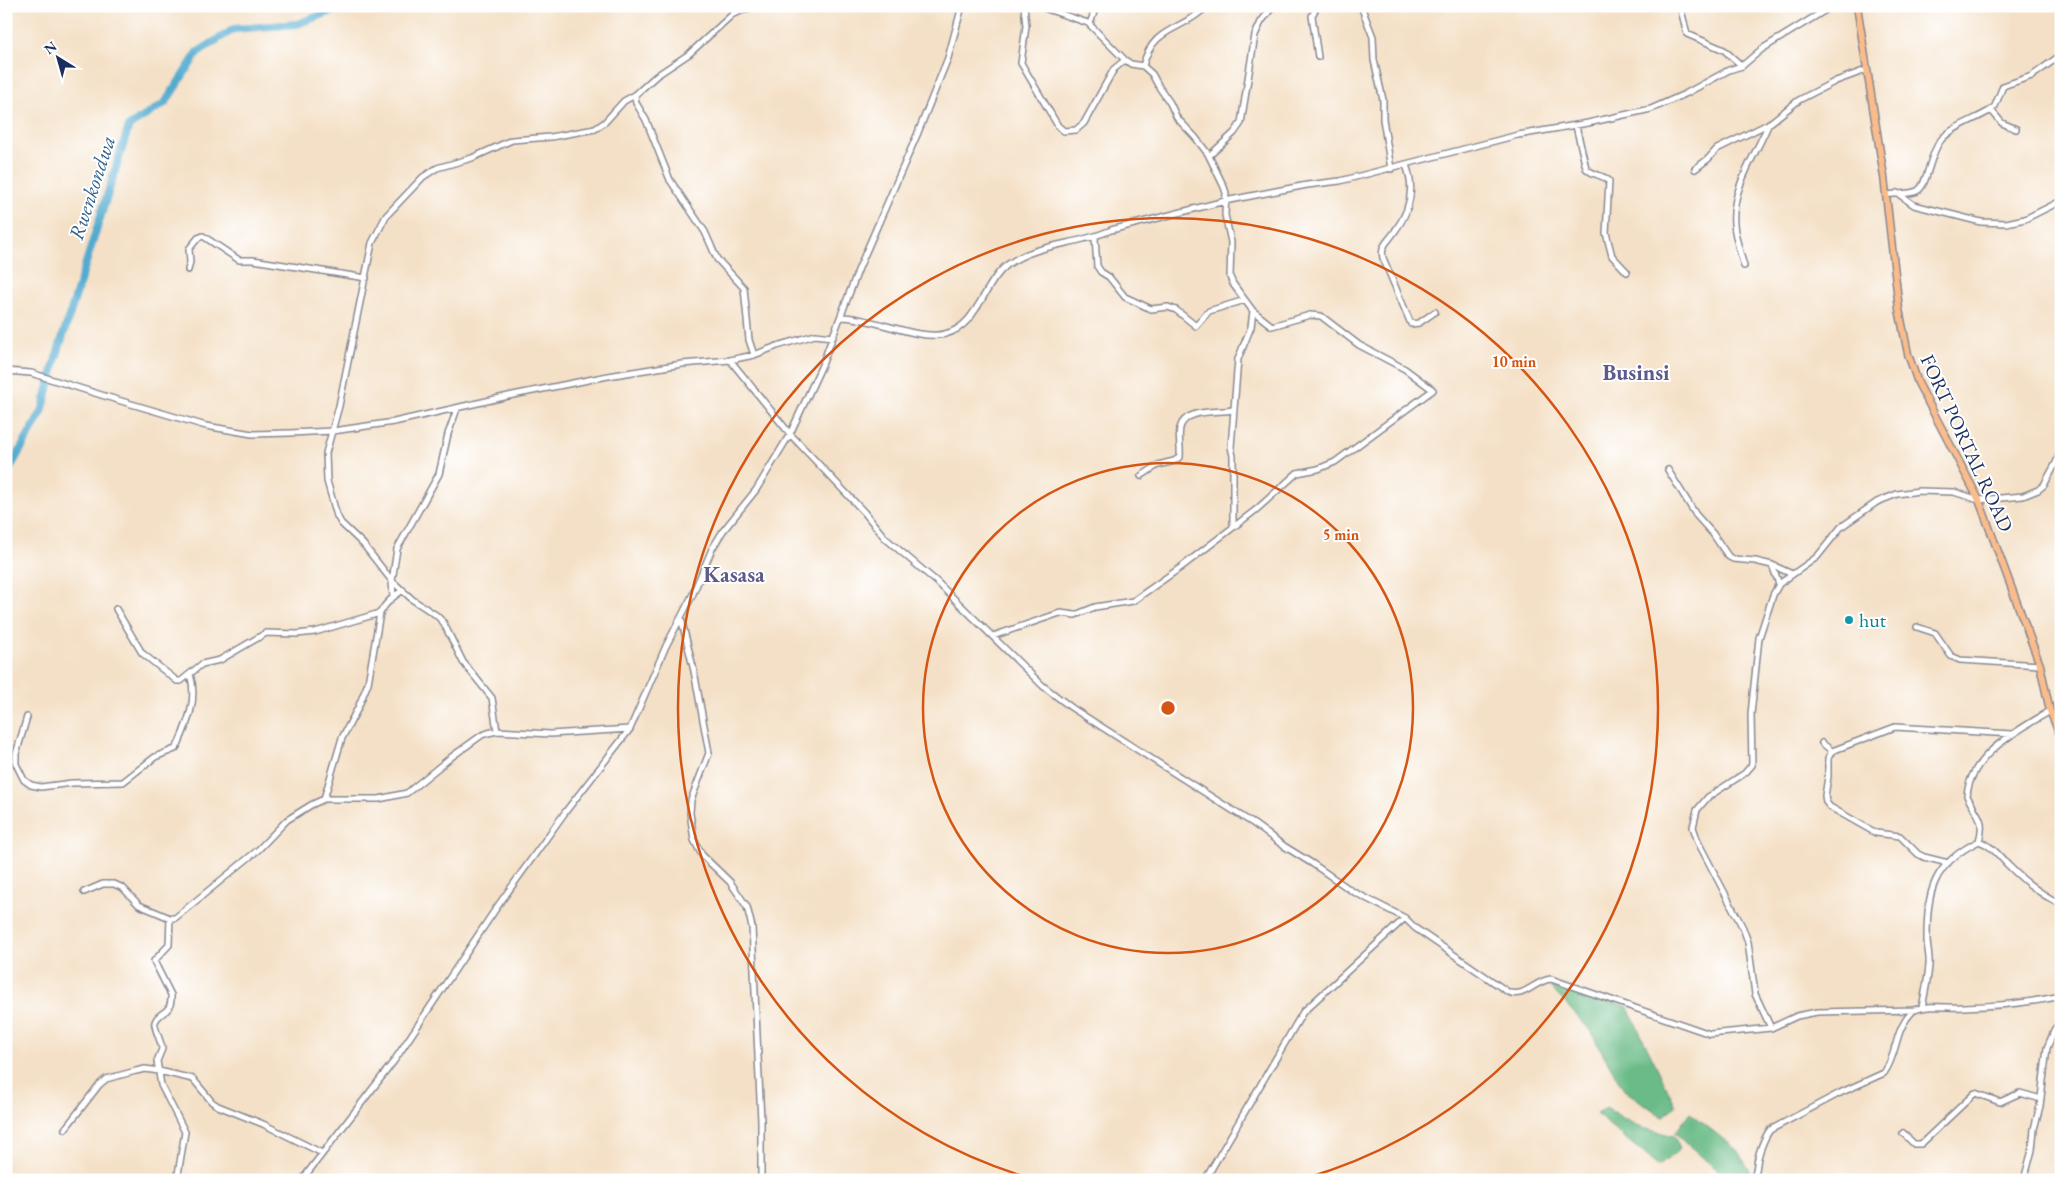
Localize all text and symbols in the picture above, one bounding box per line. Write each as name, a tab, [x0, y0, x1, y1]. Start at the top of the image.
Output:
north arrow	[32, 32, 82, 82]
text: N	[40, 37, 61, 58]
water label: Rwenkondwa	[62, 132, 121, 243]
street label: FORT PORTAL ROAD	[1914, 350, 2020, 536]
text: 10 min	[1492, 352, 1537, 371]
district label: Businsi	[1602, 358, 1670, 387]
text: 5 min	[1323, 525, 1360, 544]
district label: Kasasa	[703, 560, 765, 589]
place label: hut	[1859, 607, 1887, 633]
marker: hut	[1843, 614, 1855, 626]
centre of rings	[1159, 699, 1177, 717]

